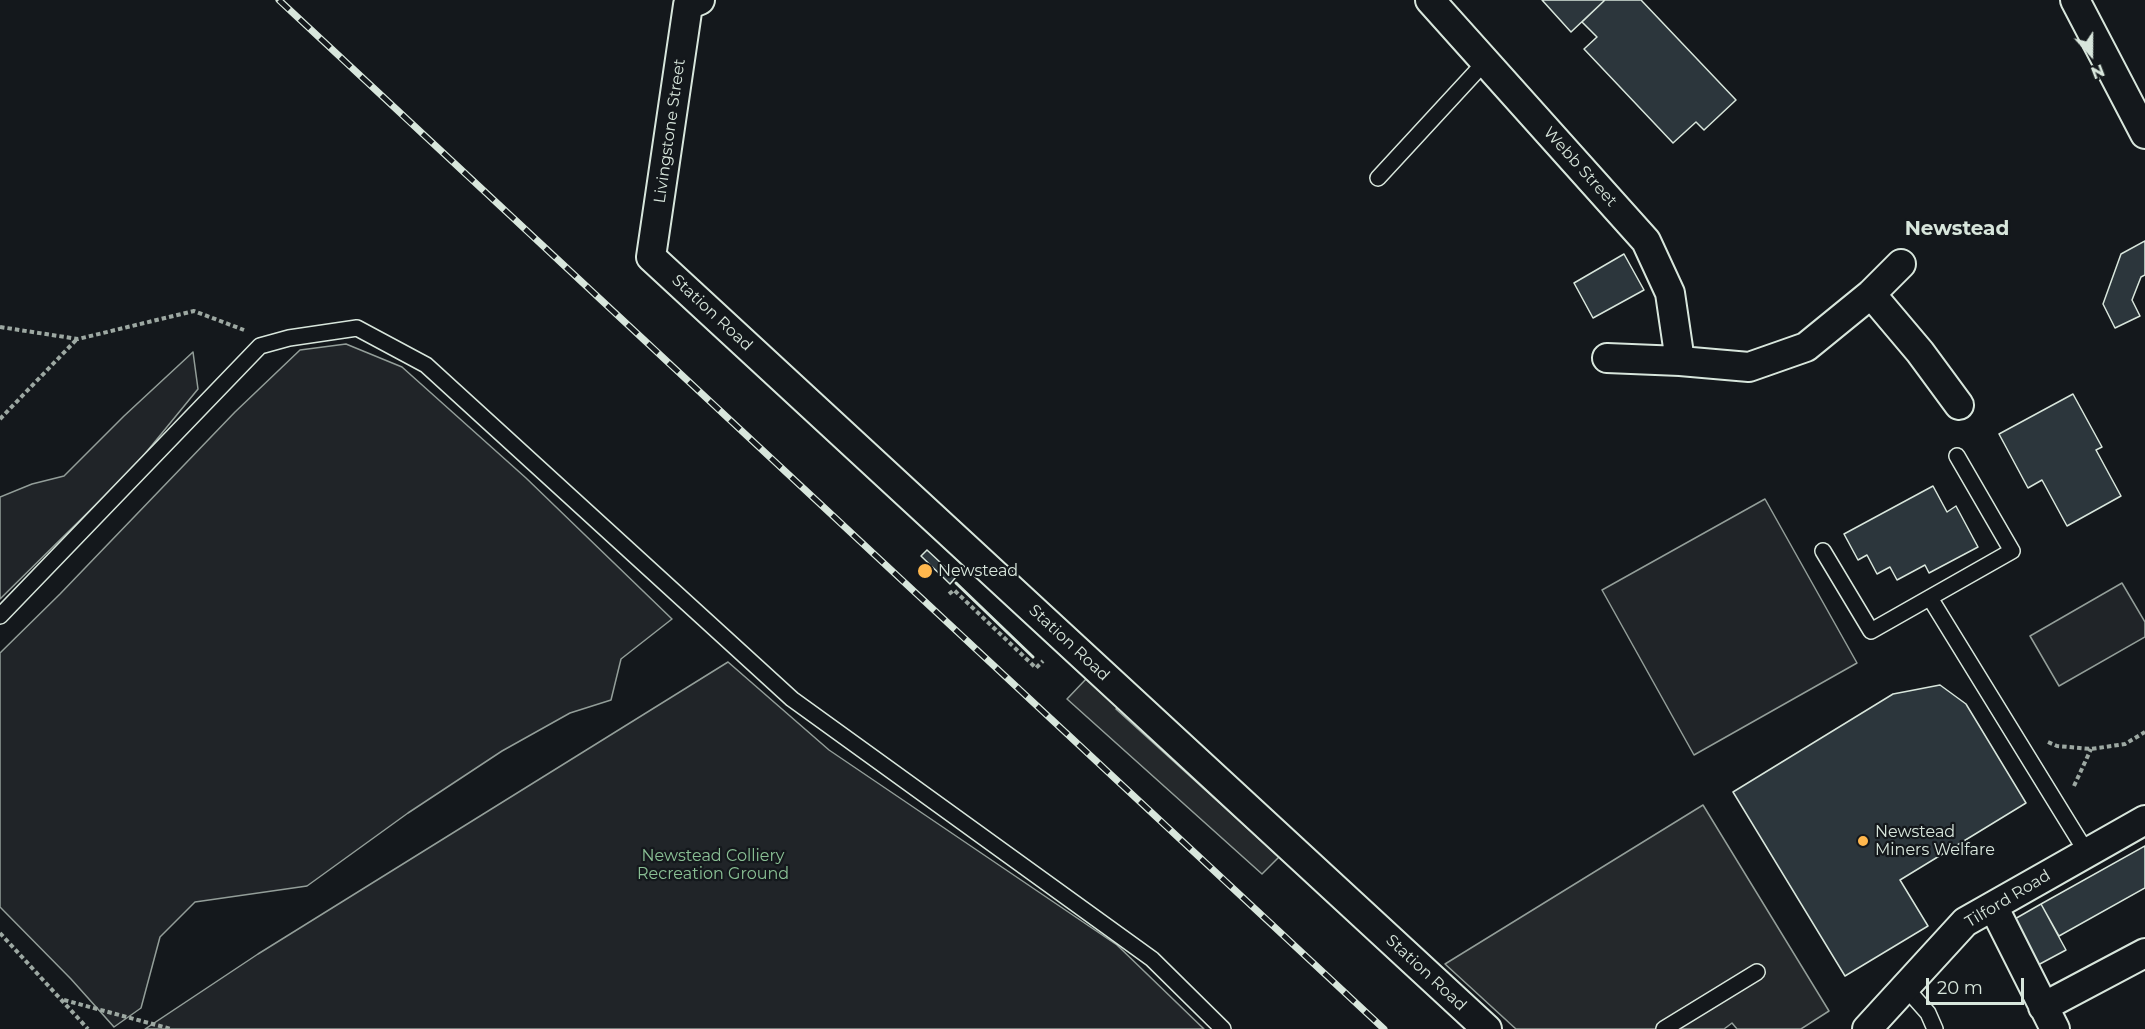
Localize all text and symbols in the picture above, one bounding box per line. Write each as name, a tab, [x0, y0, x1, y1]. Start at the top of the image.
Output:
north arrow	[2061, 24, 2121, 84]
street label: Livingstone Street	[650, 58, 690, 204]
text: N	[2088, 60, 2107, 82]
street label: Webb Street	[1539, 123, 1621, 211]
district label: Newstead	[1905, 217, 2009, 241]
street label: Station Road	[668, 271, 756, 355]
place label: Newstead	[938, 561, 1018, 581]
marker: Newstead	[916, 562, 934, 580]
street label: Station Road	[1025, 601, 1113, 685]
place label: Newstead Miners Welfare	[1875, 822, 1995, 860]
marker: Newstead Miners Welfare	[1856, 834, 1870, 848]
park label: Newstead Colliery Recreation Ground	[637, 846, 789, 884]
street label: Tilford Road	[1962, 866, 2054, 932]
street label: Station Road	[1382, 931, 1470, 1015]
scale bar	[1929, 966, 2026, 1004]
text: 20 m	[1937, 977, 1983, 999]

